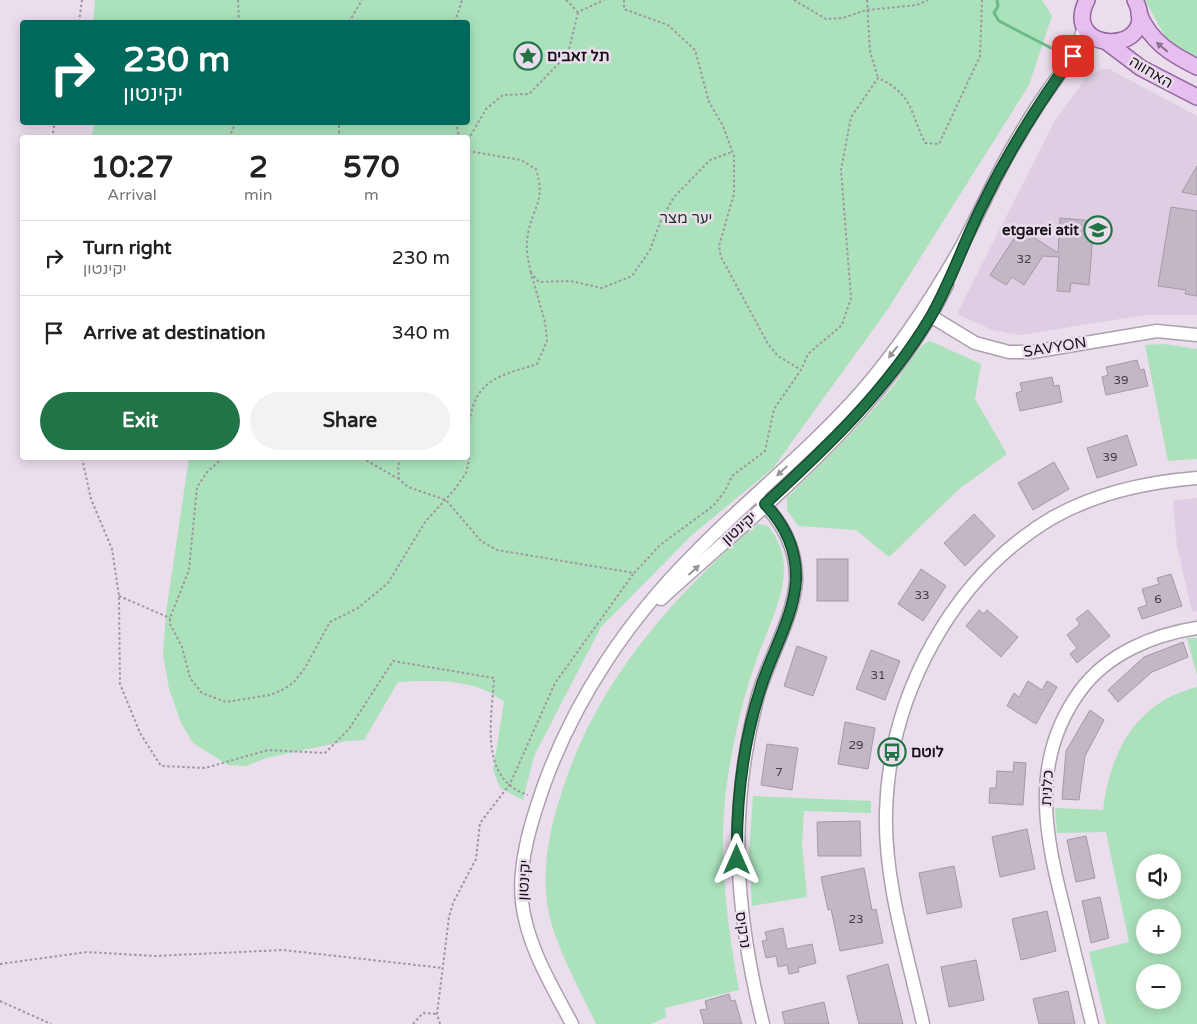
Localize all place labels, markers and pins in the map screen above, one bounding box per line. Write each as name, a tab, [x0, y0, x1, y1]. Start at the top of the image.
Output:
pin	[1052, 35, 1094, 77]
place icon: תל זאבים	[513, 41, 543, 71]
place label: תל זאבים	[547, 47, 609, 65]
school or university icon: etgarei atit	[1083, 215, 1113, 245]
place label: etgarei atit	[1002, 221, 1079, 240]
bus stop icon: לוטם	[877, 737, 907, 767]
place label: לוטם	[911, 743, 944, 761]

